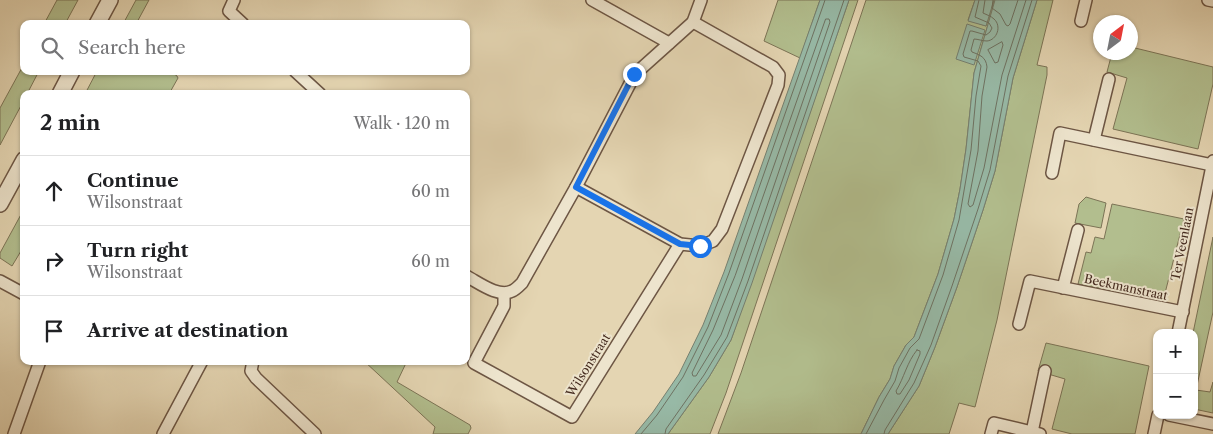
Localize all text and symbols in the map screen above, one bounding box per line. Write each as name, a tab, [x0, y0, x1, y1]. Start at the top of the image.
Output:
north arrow	[1093, 15, 1138, 60]
search box	[20, 20, 470, 75]
icon: search	[38, 34, 66, 62]
text: Search here	[78, 36, 186, 59]
route end	[623, 63, 646, 86]
text: 2 min	[40, 110, 100, 135]
text: Walk · 120 m	[354, 113, 450, 133]
text: Continue	[87, 169, 179, 192]
icon: ahead	[40, 177, 68, 205]
text: 60 m	[411, 181, 450, 201]
text: Wilsonstraat	[87, 192, 183, 212]
street label: Ter Veenlaan	[1168, 206, 1197, 282]
route start	[689, 235, 712, 258]
text: Turn right	[87, 239, 188, 262]
icon: right	[40, 247, 68, 275]
text: 60 m	[411, 251, 450, 271]
text: Wilsonstraat	[87, 262, 183, 282]
street label: Beekmanstraat	[1083, 271, 1170, 303]
icon: arrive	[40, 317, 68, 345]
text: Arrive at destination	[87, 319, 288, 342]
map controls	[1153, 329, 1198, 419]
button: +	[1153, 329, 1198, 374]
street label: Wilsonstraat	[562, 330, 614, 400]
button: −	[1153, 374, 1198, 419]

